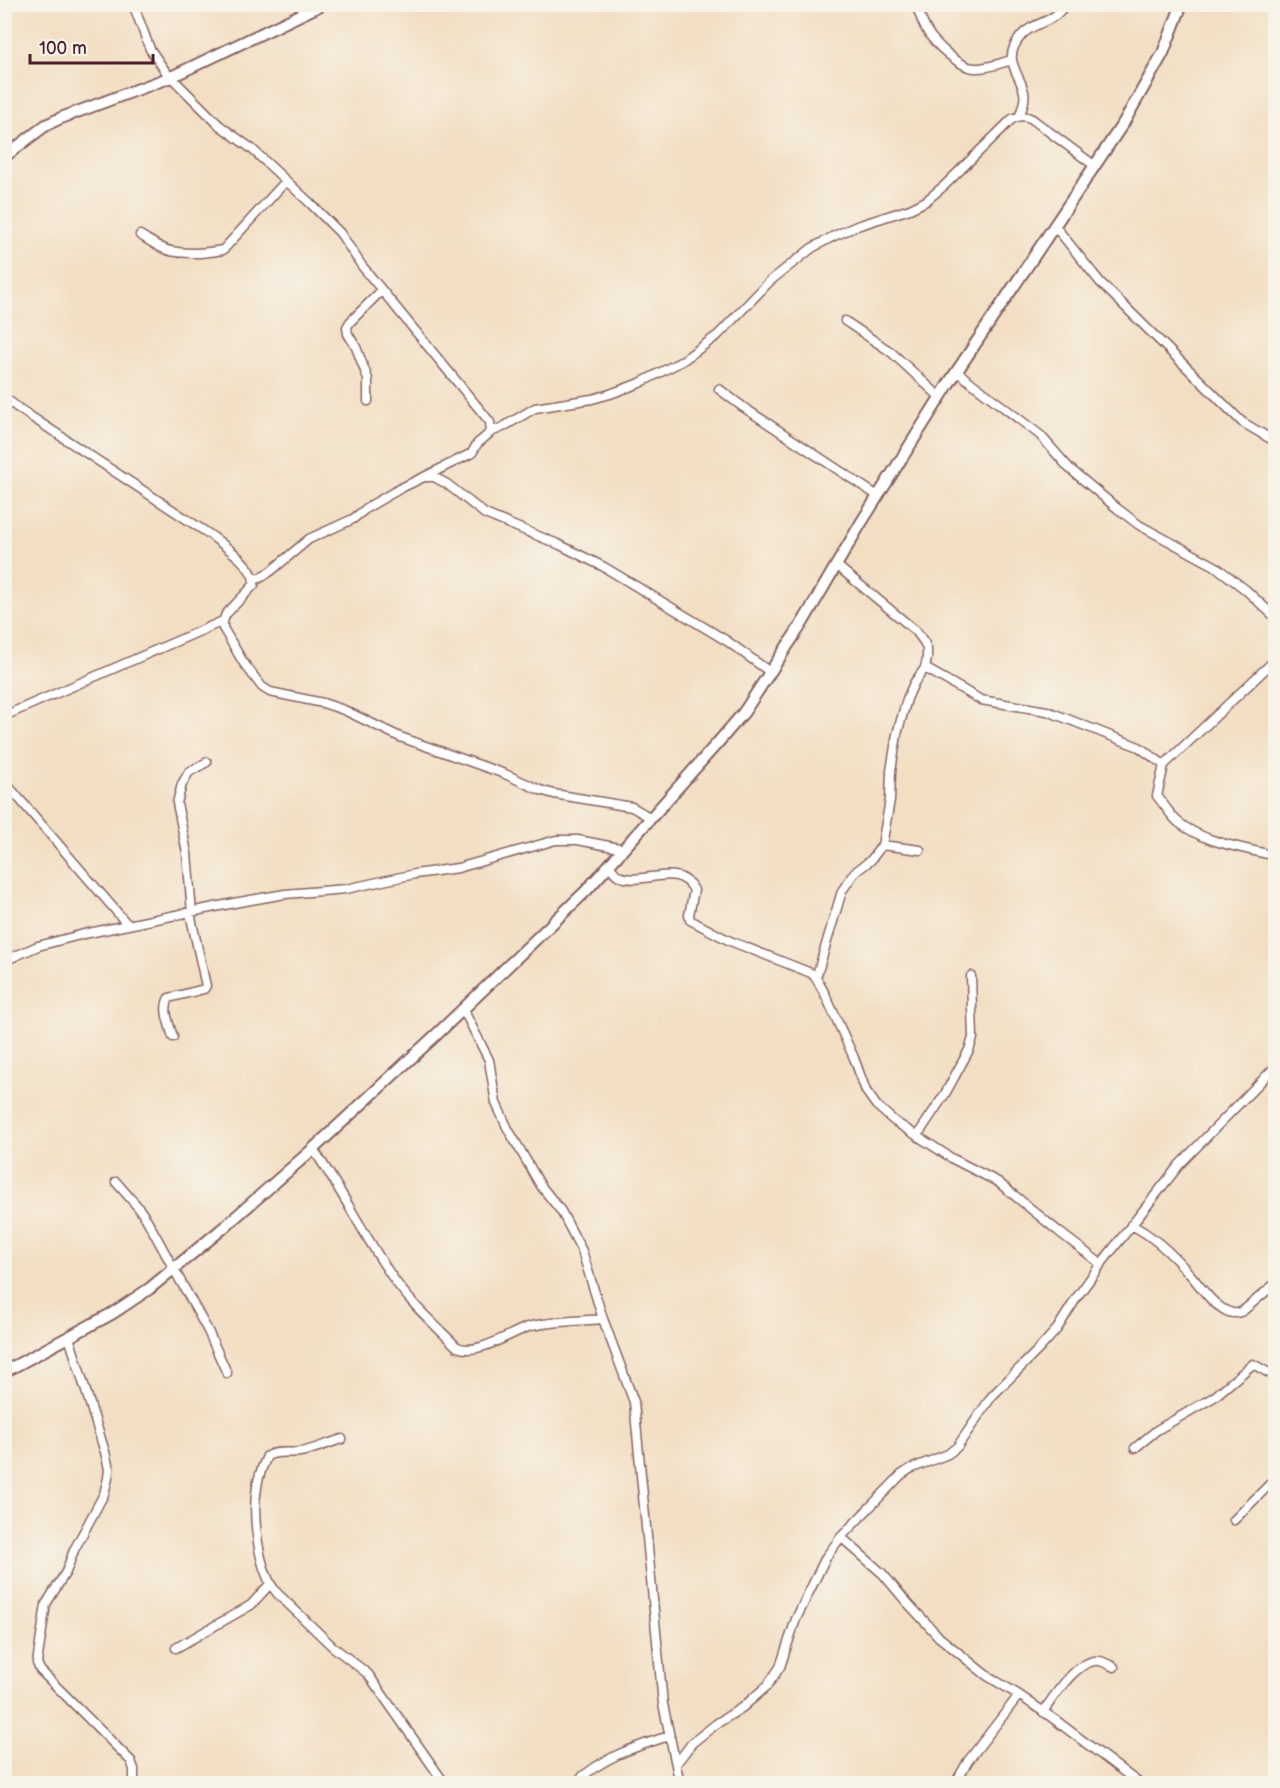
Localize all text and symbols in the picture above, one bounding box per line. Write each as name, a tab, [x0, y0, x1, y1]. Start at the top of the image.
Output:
scale bar	[30, 27, 153, 65]
text: 100 m	[39, 38, 87, 59]

